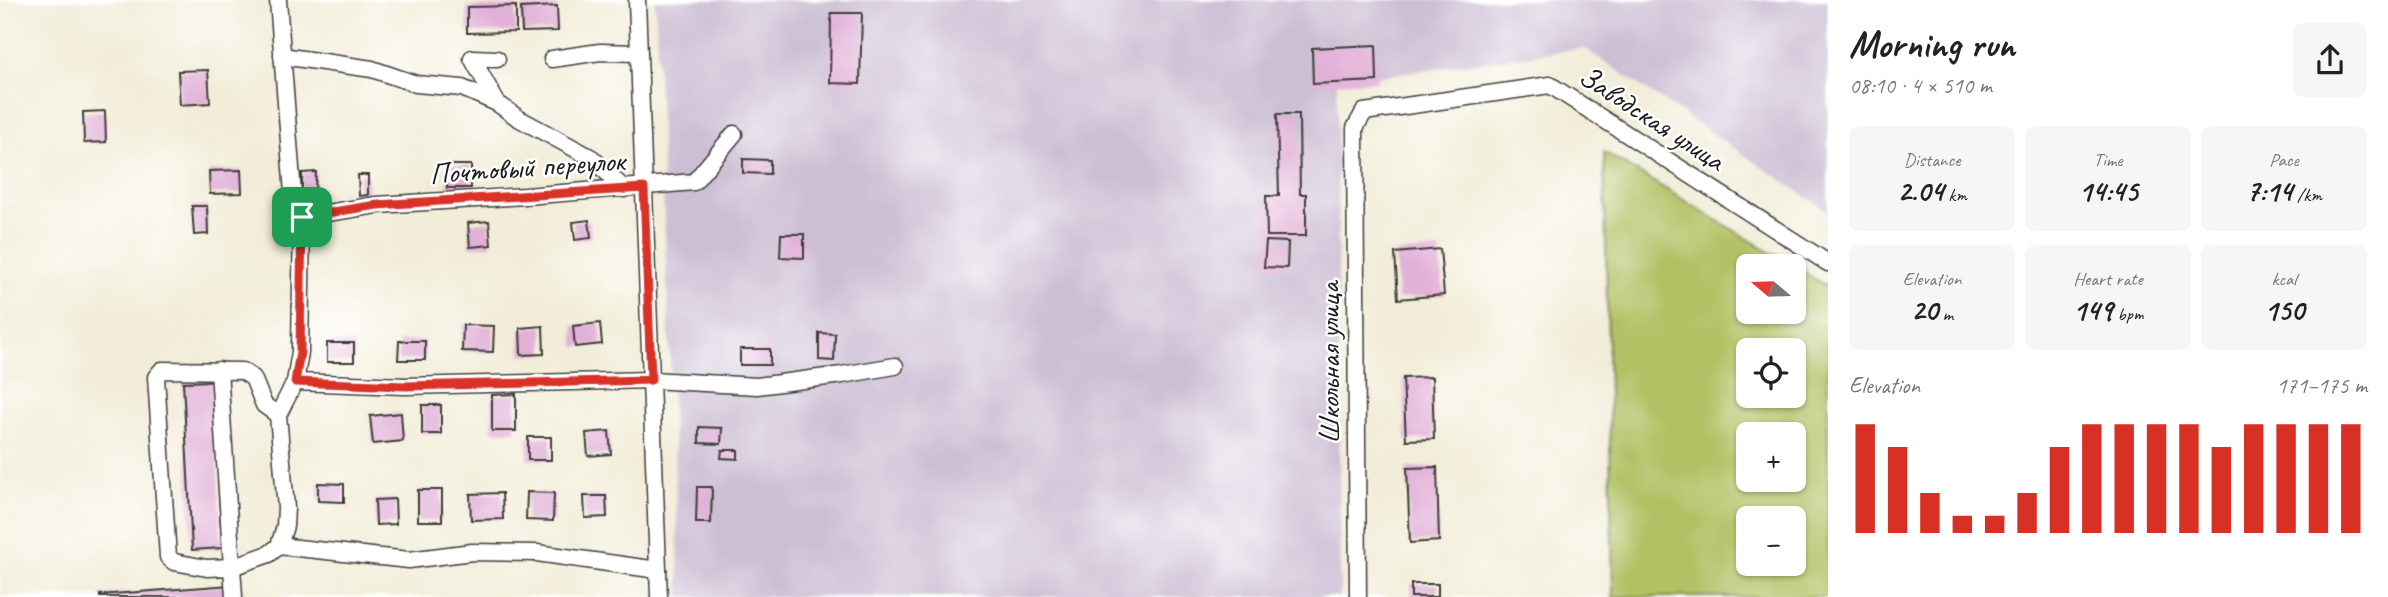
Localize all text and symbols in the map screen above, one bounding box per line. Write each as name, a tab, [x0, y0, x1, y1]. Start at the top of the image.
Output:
text: Morning run	[1849, 21, 2015, 68]
button: share	[2293, 23, 2367, 97]
street label: Заводская улица	[1572, 57, 1734, 180]
text: 08:10 · 4 × 510 m	[1849, 71, 1992, 100]
street label: Почтовый переулок	[428, 141, 629, 193]
text: Distance	[1904, 148, 1960, 172]
text: Time	[2093, 148, 2123, 172]
text: Pace	[2269, 148, 2299, 172]
text: 2.04	[1897, 172, 1944, 210]
text: 14:45	[2078, 172, 2138, 210]
text: 7:14	[2246, 172, 2292, 210]
text: km	[1944, 183, 1967, 207]
text: /km	[2292, 183, 2322, 207]
pin	[272, 187, 332, 247]
icon: arrive	[283, 198, 321, 236]
north arrow	[1736, 254, 1806, 324]
map controls	[1736, 254, 1806, 576]
text: Elevation	[1903, 267, 1961, 291]
text: Heart rate	[2073, 267, 2143, 291]
text: kcal	[2271, 267, 2297, 291]
street label: Школьная улица	[1310, 279, 1348, 444]
text: 20	[1911, 291, 1938, 329]
text: 149	[2073, 291, 2113, 329]
text: 150	[2264, 291, 2304, 329]
text: m	[1938, 302, 1953, 326]
text: bpm	[2113, 302, 2143, 326]
button: locate	[1736, 338, 1806, 408]
text: Elevation	[1849, 371, 1920, 400]
text: 171–175 m	[2276, 371, 2367, 400]
button: +	[1736, 422, 1806, 492]
button: −	[1736, 506, 1806, 576]

